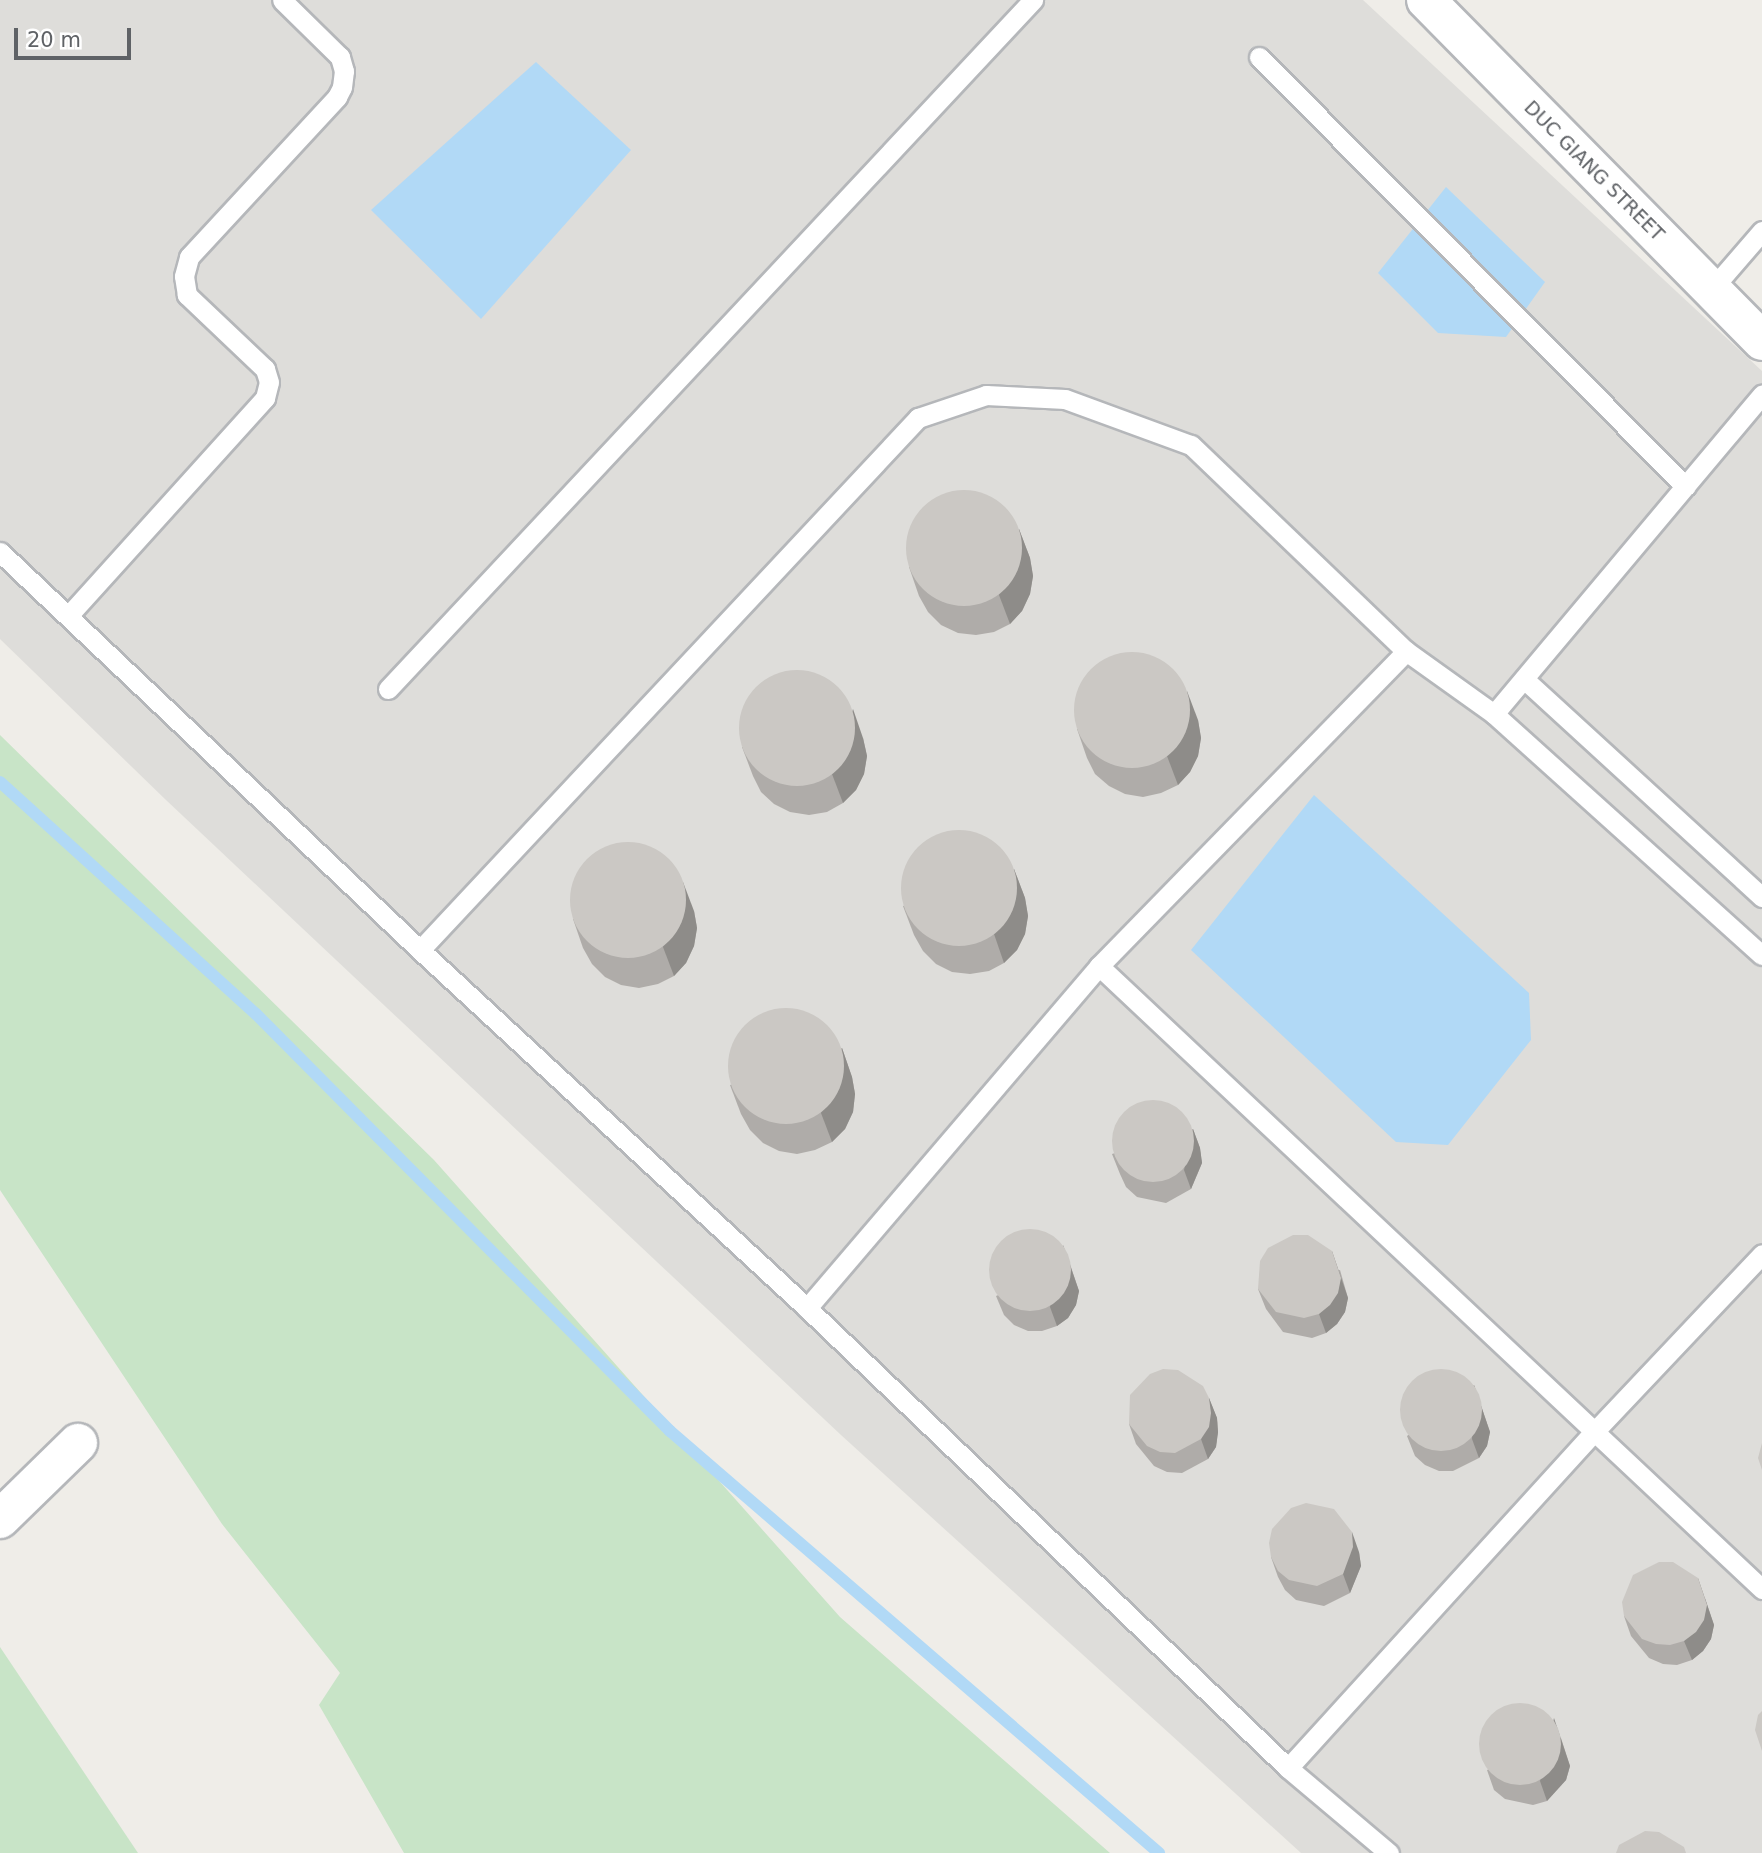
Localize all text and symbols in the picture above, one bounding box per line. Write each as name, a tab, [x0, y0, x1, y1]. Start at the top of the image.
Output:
scale bar	[18, 14, 135, 58]
text: 20 m	[27, 28, 81, 52]
street label: DUC GIANG STREET	[1519, 96, 1669, 246]

